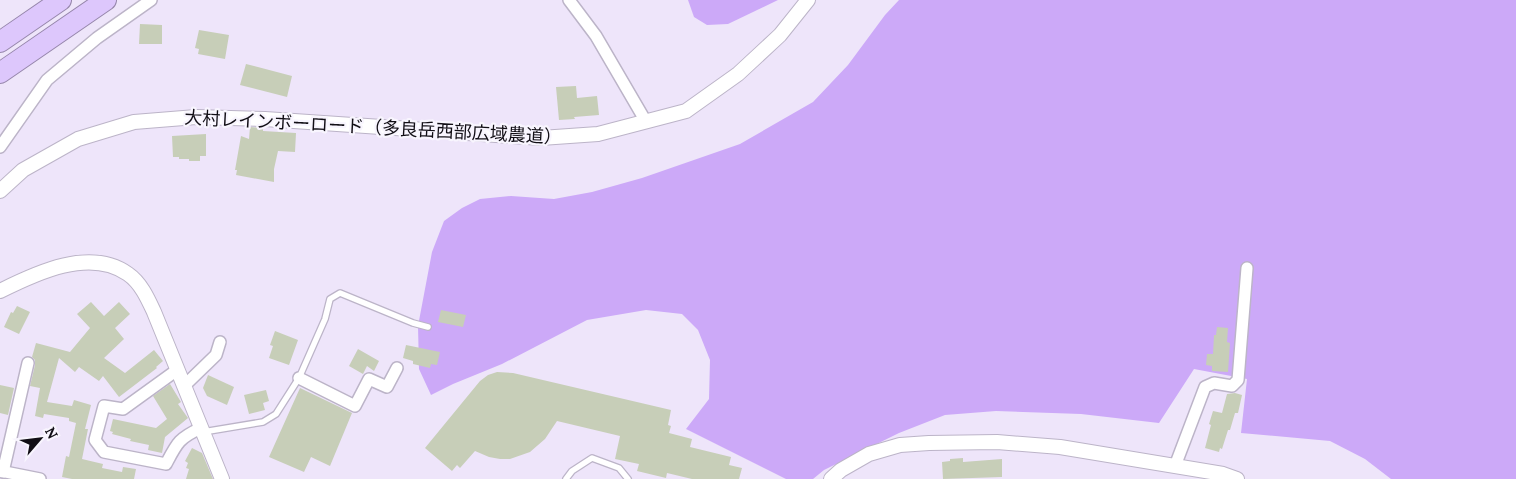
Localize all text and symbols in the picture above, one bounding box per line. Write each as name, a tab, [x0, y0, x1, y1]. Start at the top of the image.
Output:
street label: 大村レインボーロード（多良岳西部広域農道）	[184, 106, 562, 148]
north arrow	[15, 414, 65, 464]
text: N	[41, 424, 62, 442]

